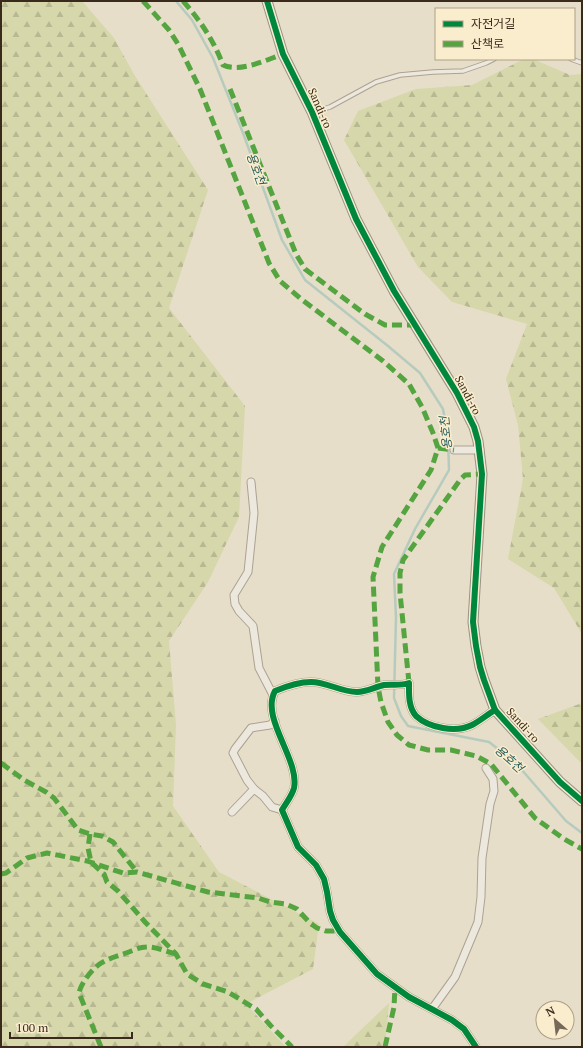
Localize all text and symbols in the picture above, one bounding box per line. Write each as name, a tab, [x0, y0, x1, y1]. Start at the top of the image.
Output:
legend	[435, 8, 575, 60]
text: 자전거길	[471, 16, 515, 31]
text: 산책로	[471, 36, 504, 51]
street label: Sandi-ro	[305, 86, 335, 130]
water label: 용호천	[244, 151, 270, 189]
street label: Sandi-ro	[452, 373, 484, 417]
water label: 용호천	[436, 414, 455, 450]
street label: Sandi-ro	[504, 705, 542, 745]
water label: 용호천	[492, 742, 528, 777]
north arrow	[535, 1000, 575, 1040]
text: N	[543, 1003, 558, 1019]
scale bar	[10, 1014, 132, 1040]
text: 100 m	[16, 1020, 49, 1035]

